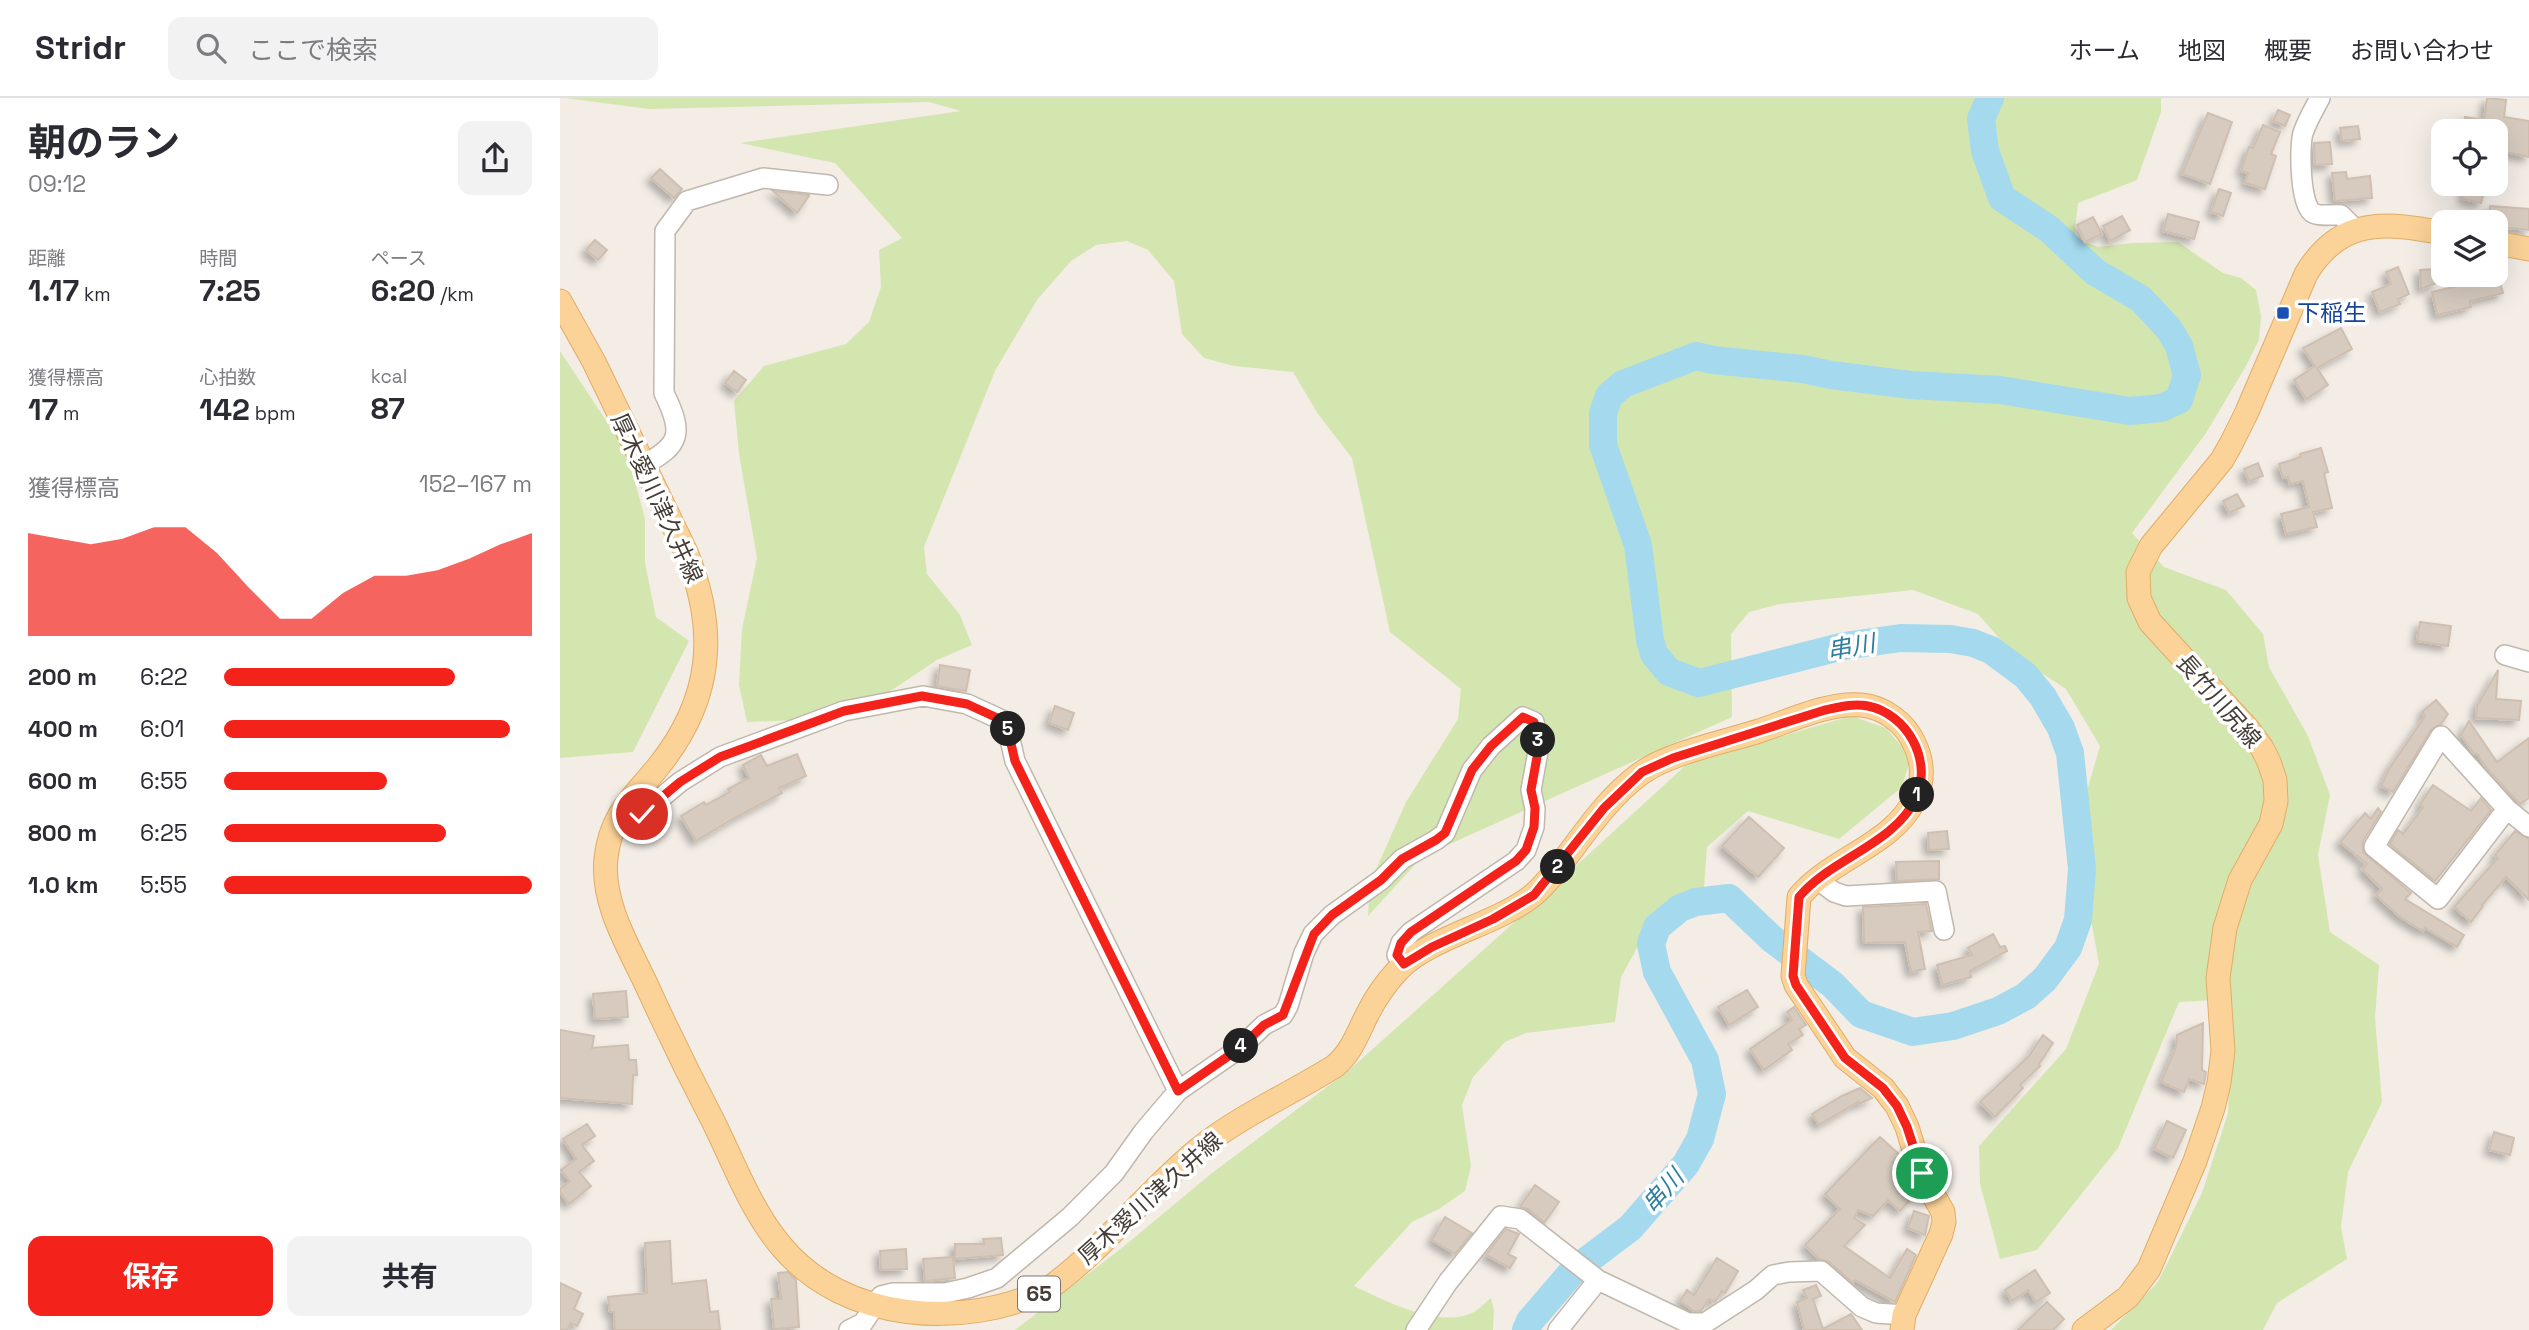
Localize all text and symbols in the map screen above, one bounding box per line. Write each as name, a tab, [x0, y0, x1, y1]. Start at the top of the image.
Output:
search box	[168, 17, 658, 80]
text: Stridr	[35, 27, 126, 69]
icon: search	[192, 29, 230, 67]
text: ここで検索	[248, 33, 378, 67]
text: ホーム	[2069, 35, 2140, 66]
text: 地図	[2178, 35, 2226, 66]
text: 概要	[2264, 35, 2312, 66]
text: お問い合わせ	[2350, 35, 2494, 66]
text: 朝のラン	[28, 119, 180, 167]
map controls	[2431, 119, 2508, 287]
button: locate	[2431, 119, 2508, 196]
button: share	[458, 121, 532, 195]
text: 09:12	[28, 169, 86, 199]
button: layers	[2431, 210, 2508, 287]
text: 距離	[28, 246, 66, 271]
text: 時間	[199, 246, 237, 271]
text: ペース	[371, 246, 427, 271]
text: 1.17	[28, 271, 79, 310]
text: 7:25	[199, 271, 261, 310]
text: 6:20	[371, 271, 435, 310]
text: km	[79, 282, 111, 307]
text: /km	[435, 282, 474, 307]
place label: 下稲生	[2297, 298, 2366, 328]
marker: 下稲生	[2275, 305, 2291, 321]
text: kcal	[371, 364, 407, 389]
text: 獲得標高	[28, 365, 104, 390]
text: 心拍数	[199, 365, 256, 390]
text: 87	[371, 389, 405, 428]
text: 17	[28, 390, 58, 429]
text: 142	[199, 390, 250, 429]
text: m	[58, 401, 79, 426]
text: bpm	[250, 401, 296, 426]
street label: 厚木愛川津久井線	[605, 408, 709, 588]
text: 152–167 m	[419, 469, 532, 499]
text: 獲得標高	[28, 473, 120, 503]
water label: 串川	[1825, 627, 1880, 666]
street label: 長竹川尻線	[2170, 648, 2268, 754]
text: 200 m	[28, 662, 97, 692]
text: 6:22	[140, 662, 188, 692]
pin: 5	[990, 712, 1026, 746]
text: 400 m	[28, 714, 98, 744]
text: 6:01	[140, 714, 184, 744]
text: 5	[1002, 716, 1013, 741]
pin: 3	[1520, 722, 1556, 758]
text: 3	[1532, 727, 1543, 752]
text: 600 m	[28, 766, 98, 796]
text: 6:55	[140, 766, 187, 796]
pin: 1	[1900, 778, 1934, 812]
text: 1	[1912, 782, 1921, 807]
pin	[612, 784, 672, 844]
icon: check	[623, 795, 661, 833]
text: 800 m	[28, 818, 97, 848]
text: 6:25	[140, 818, 188, 848]
pin: 2	[1541, 850, 1576, 884]
text: 2	[1552, 854, 1563, 879]
text: 1.0 km	[28, 870, 98, 900]
text: 5:55	[140, 870, 187, 900]
pin: 4	[1224, 1028, 1258, 1063]
text: 4	[1234, 1033, 1247, 1058]
street label: 厚木愛川津久井線	[1072, 1125, 1228, 1271]
pin	[1892, 1143, 1952, 1203]
icon: arrive	[1903, 1154, 1941, 1192]
water label: 串川	[1635, 1160, 1692, 1219]
button: 保存	[28, 1236, 273, 1316]
button: 共有	[287, 1236, 532, 1316]
road number: 65	[1018, 1276, 1060, 1312]

